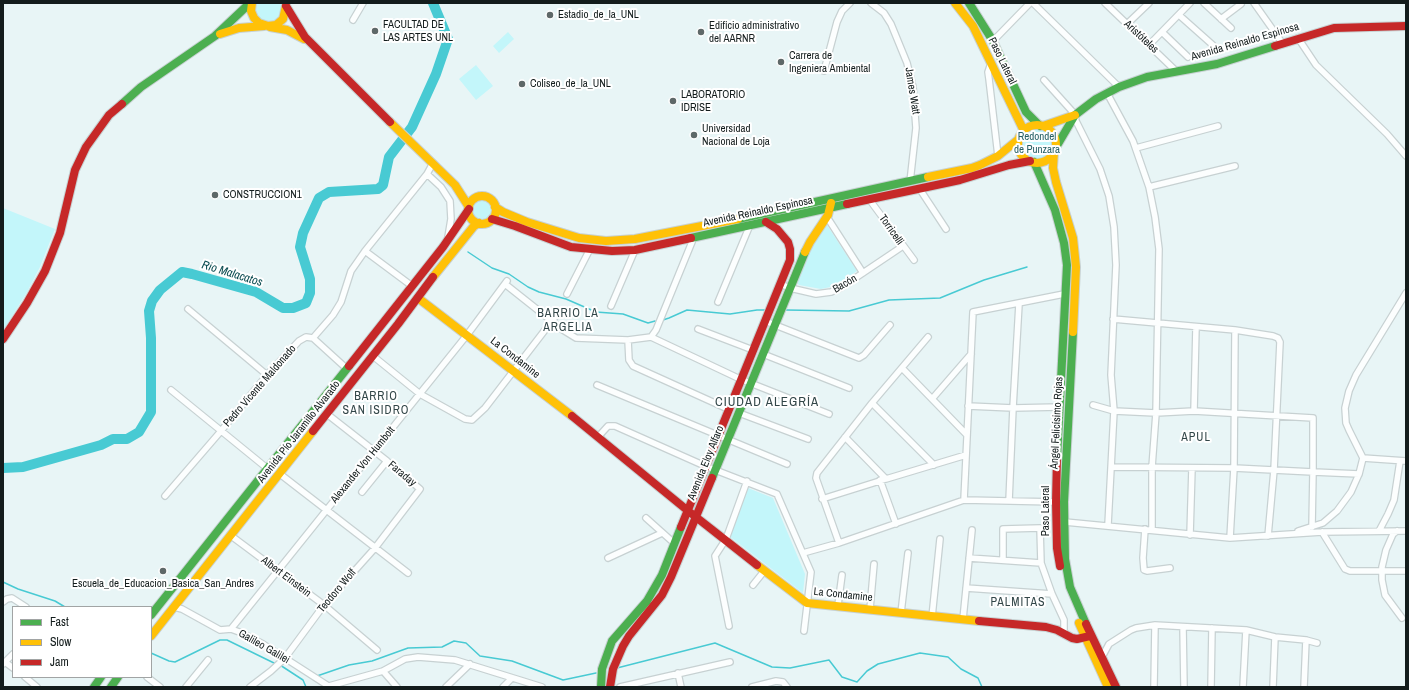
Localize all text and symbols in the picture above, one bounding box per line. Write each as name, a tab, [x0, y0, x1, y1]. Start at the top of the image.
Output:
place label: Estadio_de_la_UNL	[558, 8, 639, 22]
marker: Estadio_de_la_UNL	[545, 10, 555, 20]
place label: FACULTAD DE LAS ARTES UNL	[383, 18, 453, 44]
street label: Aristóteles	[1121, 18, 1161, 56]
place label: Edificio administrativo del AARNR	[709, 19, 799, 45]
street label: Avenida Reinaldo Espinosa	[1190, 20, 1300, 64]
marker: FACULTAD DE LAS ARTES UNL	[370, 26, 380, 36]
marker: Edificio administrativo del AARNR	[696, 27, 706, 37]
street label: Paso Lateral	[985, 35, 1019, 87]
place label: Carrera de Ingeniera Ambiental	[789, 49, 870, 75]
marker: Carrera de Ingeniera Ambiental	[776, 57, 786, 67]
street label: James Watt	[902, 67, 922, 115]
place label: Coliseo_de_la_UNL	[530, 77, 611, 91]
marker: Coliseo_de_la_UNL	[517, 79, 527, 89]
place label: LABORATORIO IDRISE	[681, 88, 745, 114]
marker: LABORATORIO IDRISE	[668, 96, 678, 106]
place label: Universidad Nacional de Loja	[702, 122, 770, 148]
marker: Universidad Nacional de Loja	[689, 130, 699, 140]
park label: Redondel de Punzara	[1014, 130, 1060, 156]
place label: CONSTRUCCION1	[223, 188, 302, 202]
marker: CONSTRUCCION1	[210, 190, 220, 200]
street label: Avenida Reinaldo Espinosa	[702, 194, 814, 230]
street label: Torricelli	[876, 212, 906, 248]
water label: Rio Malacatos	[200, 258, 264, 290]
street label: Bacón	[831, 272, 859, 296]
district label: BARRIO LA ARGELIA	[537, 307, 599, 335]
street label: La Condamine	[488, 335, 542, 381]
street label: Pedro Vicente Maldonado	[221, 342, 299, 430]
street label: Ángel Felicísimo Rojas	[1048, 377, 1066, 469]
street label: Avenida Pío Jaramillo Alvarado	[255, 378, 343, 486]
district label: BARRIO SAN ISIDRO	[343, 390, 409, 418]
district label: CIUDAD ALEGRÍA	[715, 395, 819, 411]
street label: Alexander Von Humbolt	[328, 424, 398, 506]
street label: Avenida Eloy Alfaro	[685, 424, 727, 502]
district label: APUL	[1181, 431, 1211, 445]
street label: Faraday	[385, 458, 419, 490]
street label: Paso Lateral	[1039, 486, 1053, 536]
street label: Albert Einstein	[258, 554, 314, 600]
marker: Escuela_de_Educacion_Basica_San_Andres	[158, 566, 168, 576]
street label: Teodoro Wolf	[315, 566, 359, 616]
place label: Escuela_de_Educacion_Basica_San_Andres	[72, 577, 254, 591]
street label: La Condamine	[813, 585, 873, 605]
district label: PALMITAS	[990, 596, 1046, 610]
legend	[12, 606, 152, 678]
text: Fast	[50, 614, 69, 630]
street label: Galileo Galilei	[236, 627, 292, 667]
text: Slow	[50, 634, 71, 650]
text: Jam	[50, 654, 69, 670]

